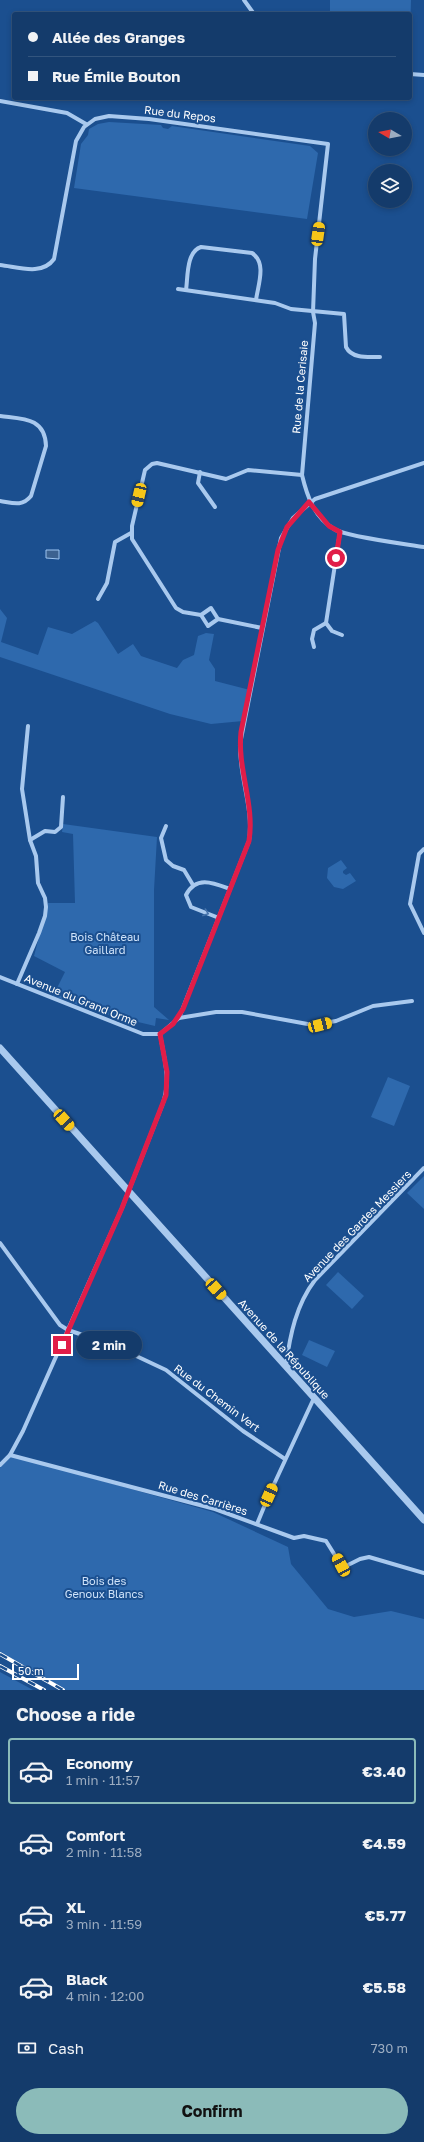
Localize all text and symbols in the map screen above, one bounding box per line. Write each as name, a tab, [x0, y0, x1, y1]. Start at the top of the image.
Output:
text: Allée des Granges	[52, 28, 185, 46]
text: Rue Émile Bouton	[52, 67, 180, 85]
street label: Rue du Repos	[143, 103, 217, 124]
north arrow	[368, 112, 412, 156]
map controls	[368, 112, 412, 208]
button: layers	[368, 164, 412, 208]
car	[310, 221, 326, 247]
street label: Rue de la Cerisaie	[289, 340, 310, 434]
car	[130, 482, 148, 508]
route start	[327, 549, 345, 567]
one-way arrow	[203, 909, 210, 917]
park label: Bois Château Gaillard	[70, 930, 140, 956]
street label: Avenue du Grand Orme	[23, 971, 140, 1028]
car	[307, 1016, 333, 1034]
car	[52, 1107, 76, 1133]
street label: Avenue des Gardes Messiers	[300, 1167, 414, 1284]
car	[204, 1276, 228, 1302]
street label: Avenue de la République	[236, 1296, 333, 1401]
callout: 2 min	[76, 1331, 142, 1359]
route end	[53, 1336, 71, 1354]
text: 2 min	[92, 1337, 126, 1353]
street label: Rue du Chemin Vert	[172, 1361, 263, 1434]
street label: Rue des Carrières	[157, 1478, 250, 1517]
car	[259, 1482, 279, 1508]
car	[330, 1552, 352, 1578]
park label: Bois des Genoux Blancs	[65, 1574, 143, 1600]
scale bar	[12, 1662, 79, 1681]
text: 50 m	[18, 1664, 44, 1677]
text: Choose a ride	[16, 1703, 135, 1725]
icon: car	[18, 1753, 54, 1789]
text: Economy	[66, 1754, 133, 1772]
text: €3.40	[362, 1762, 406, 1780]
text: 1 min · 11:57	[66, 1772, 140, 1788]
icon: car	[18, 1825, 54, 1861]
text: Comfort	[66, 1826, 125, 1844]
text: €4.59	[363, 1834, 406, 1852]
text: 2 min · 11:58	[66, 1844, 142, 1860]
icon: car	[18, 1897, 54, 1933]
text: XL	[66, 1898, 85, 1916]
text: €5.77	[365, 1906, 406, 1924]
text: 3 min · 11:59	[66, 1916, 142, 1932]
icon: car	[18, 1969, 54, 2005]
text: Black	[66, 1970, 108, 1988]
text: €5.58	[363, 1978, 406, 1996]
text: 4 min · 12:00	[66, 1988, 144, 2004]
icon: cash	[16, 2037, 38, 2059]
text: Cash	[48, 2039, 84, 2057]
text: 730 m	[371, 2040, 408, 2056]
button: Confirm	[16, 2088, 408, 2134]

